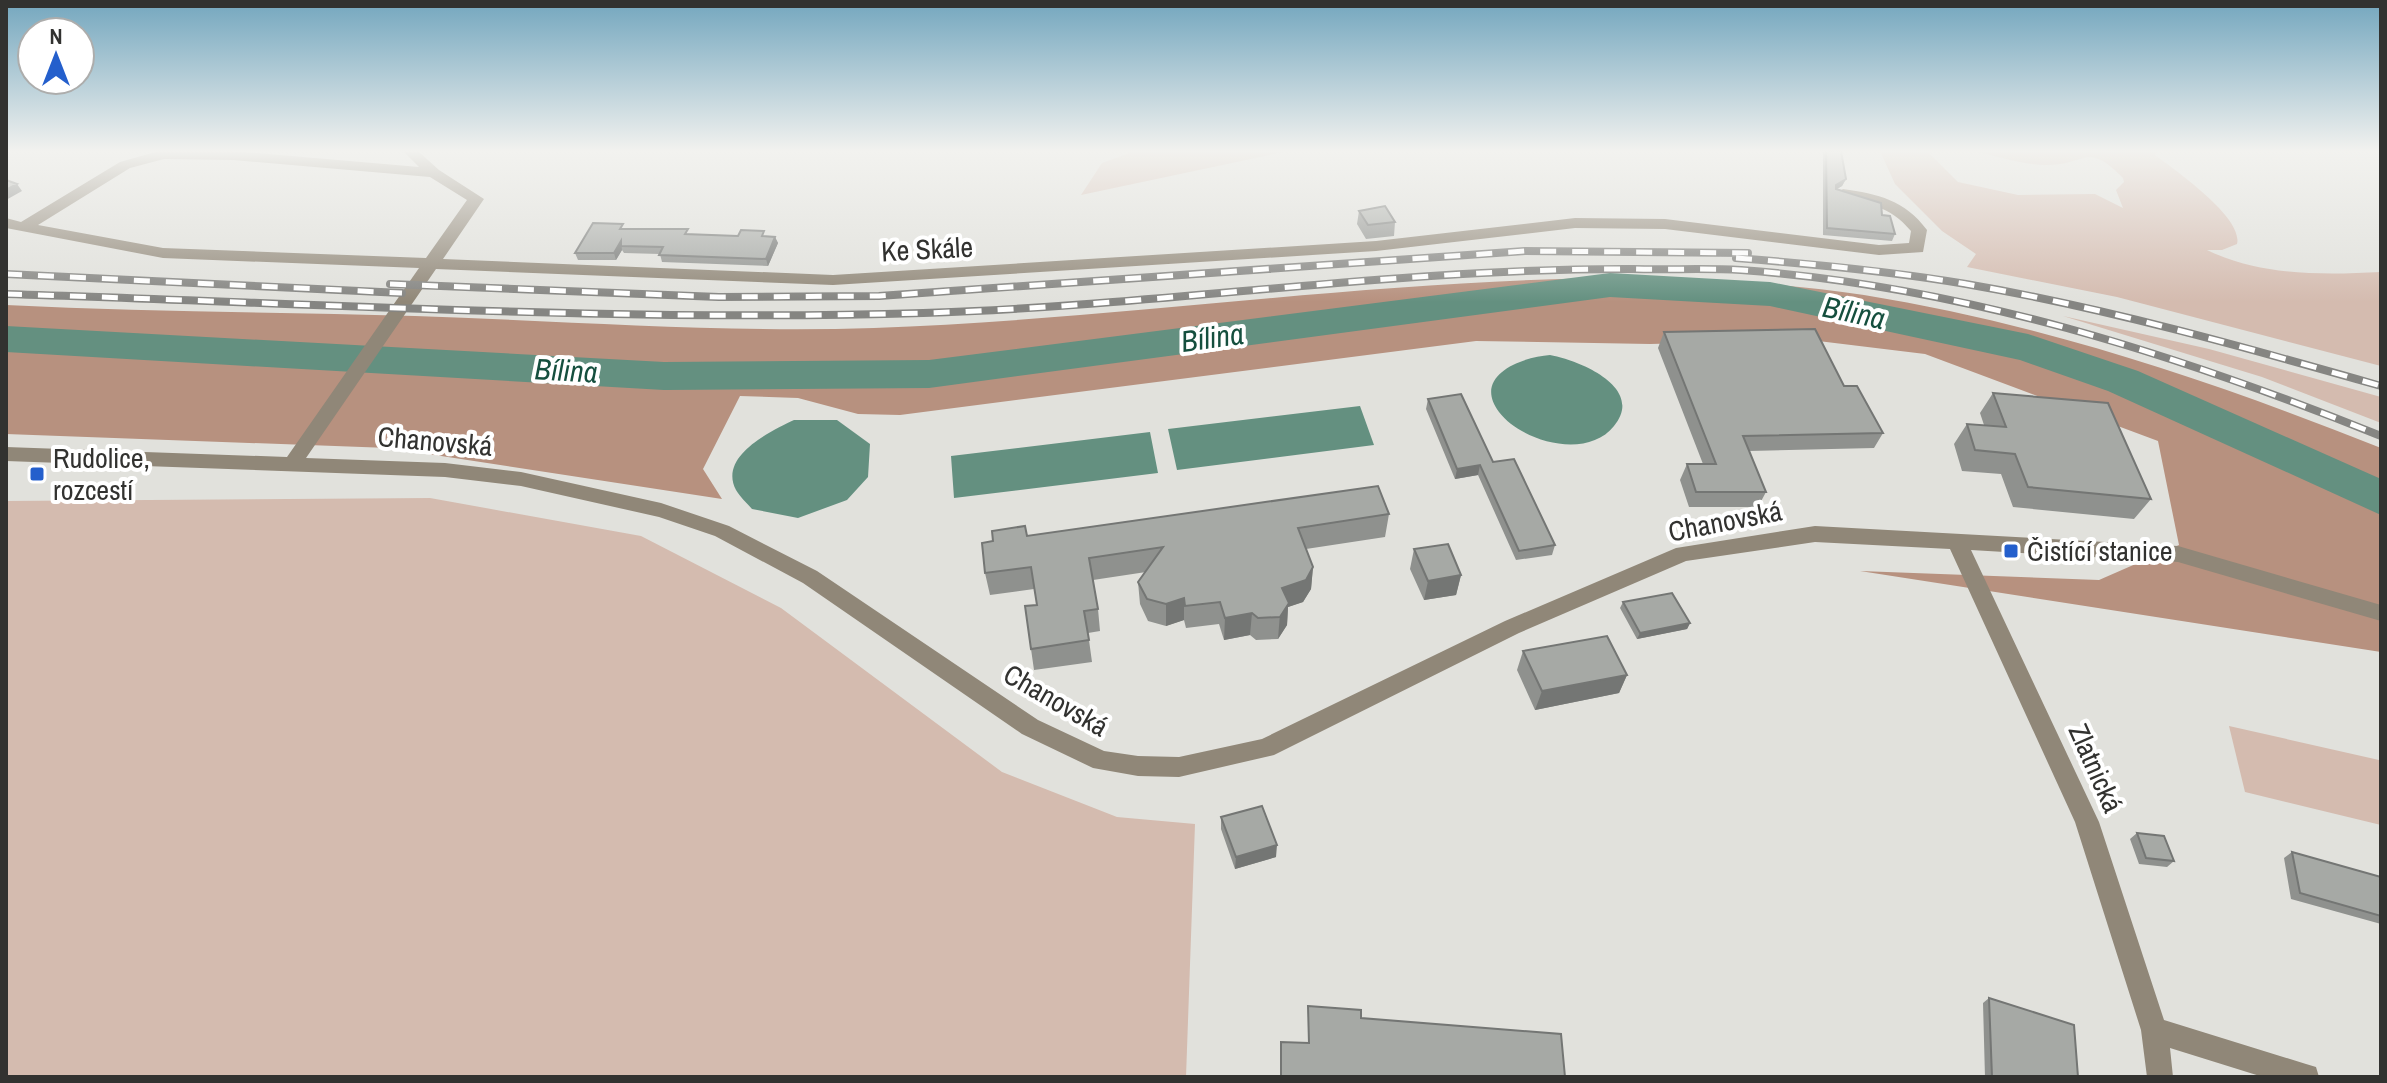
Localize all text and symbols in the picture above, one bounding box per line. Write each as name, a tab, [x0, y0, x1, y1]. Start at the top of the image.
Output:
north arrow	[16, 16, 96, 96]
text: N	[49, 21, 63, 51]
street label: Ke Skále	[880, 228, 974, 270]
water label: Bílina	[1819, 286, 1889, 338]
water label: Bílina	[1178, 313, 1246, 361]
water label: Bílina	[534, 348, 598, 392]
street label: Chanovská	[376, 417, 494, 465]
place label: Rudolice, rozcestí	[53, 439, 150, 509]
marker: Rudolice, rozcestí	[28, 465, 46, 483]
street label: Chanovská	[1665, 491, 1785, 551]
place label: Čistící stanice	[2027, 532, 2173, 570]
marker: Čistící stanice	[2002, 542, 2020, 560]
street label: Chanovská	[997, 655, 1115, 745]
street label: Zlatnická	[2060, 718, 2132, 818]

